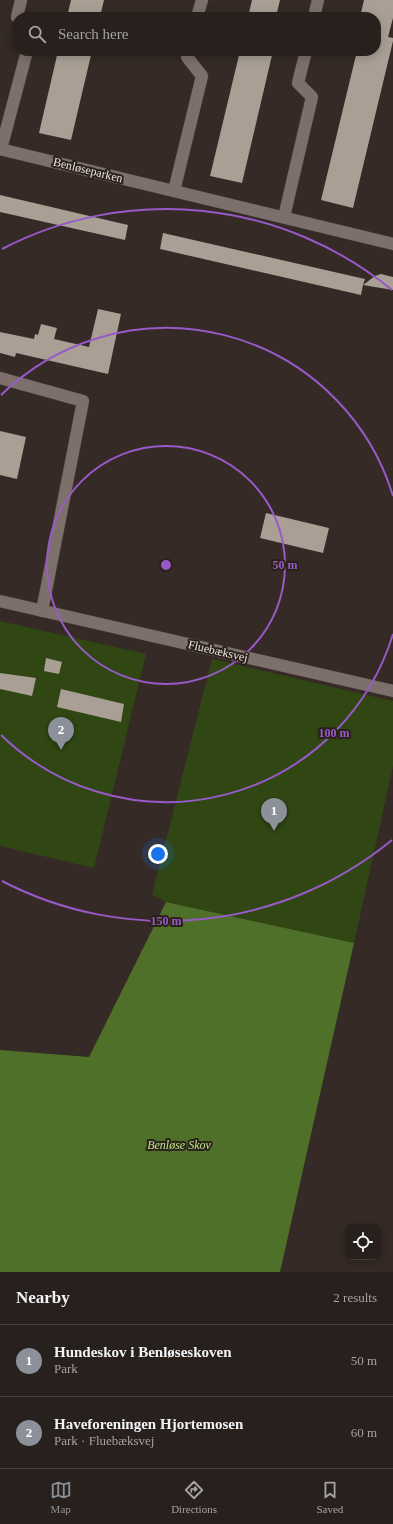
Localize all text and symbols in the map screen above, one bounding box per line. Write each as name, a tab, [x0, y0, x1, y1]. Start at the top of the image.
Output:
search box	[12, 12, 381, 56]
icon: search	[26, 23, 48, 45]
text: Search here	[58, 26, 128, 42]
street label: Benløseparken	[52, 155, 124, 185]
centre of rings	[159, 558, 173, 572]
text: 50 m	[273, 558, 298, 572]
street label: Fluebæksvej	[187, 637, 249, 665]
pin: 2	[48, 717, 74, 750]
text: 100 m	[319, 726, 350, 740]
pin: 1	[261, 798, 287, 831]
your location	[148, 844, 168, 864]
text: 150 m	[151, 914, 182, 928]
park label: Benløse Skov	[147, 1138, 211, 1152]
map controls	[345, 1224, 381, 1260]
button: locate	[345, 1224, 381, 1260]
text: Nearby	[16, 1288, 70, 1307]
text: 2 results	[333, 1290, 377, 1305]
text: Hundeskov i Benløseskoven	[54, 1344, 232, 1360]
text: 1	[26, 1353, 32, 1368]
text: 50 m	[351, 1353, 377, 1368]
text: Park	[54, 1361, 78, 1376]
text: Haveforeningen Hjortemosen	[54, 1416, 243, 1432]
text: 2	[26, 1425, 32, 1440]
text: 60 m	[351, 1425, 377, 1440]
text: Park · Fluebæksvej	[54, 1433, 154, 1448]
tab: Map	[50, 1479, 72, 1515]
tab: Directions	[171, 1479, 217, 1515]
tab: Saved	[316, 1479, 343, 1515]

